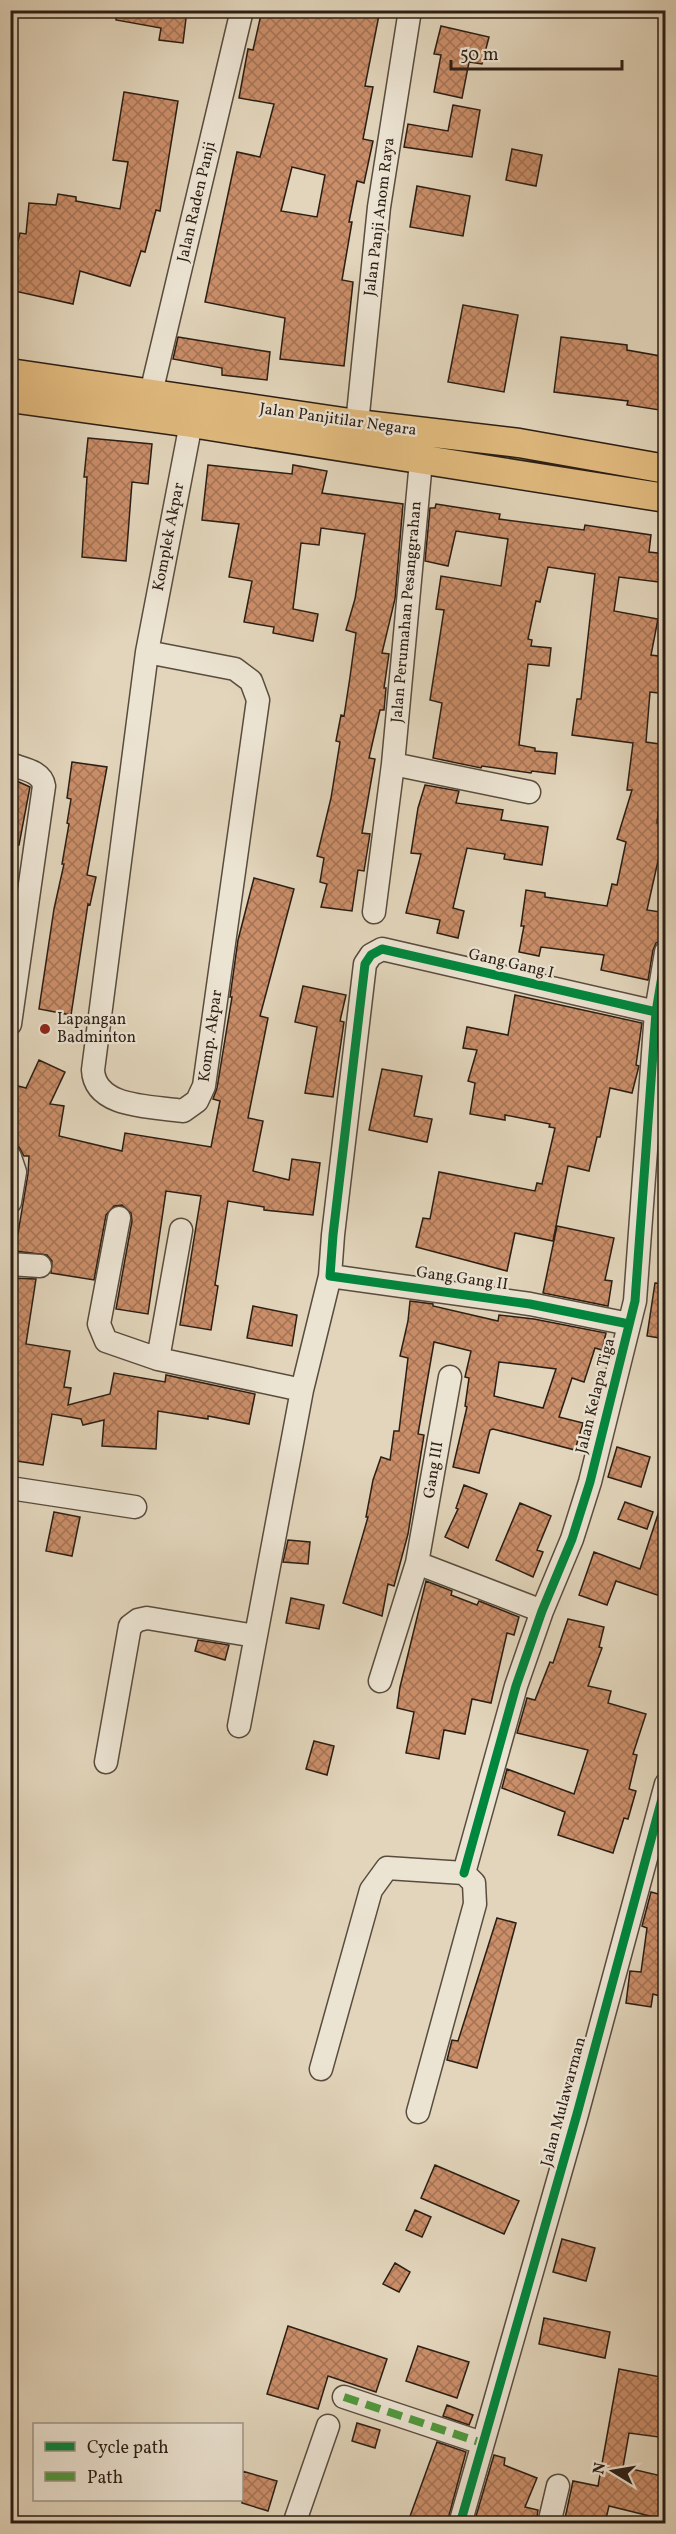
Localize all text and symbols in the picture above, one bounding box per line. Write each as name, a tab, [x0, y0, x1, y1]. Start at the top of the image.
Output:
scale bar	[451, 33, 622, 71]
text: 50 m	[460, 43, 499, 68]
street label: Jalan Panji Anom Raya	[359, 136, 401, 298]
street label: Jalan Raden Panji	[172, 139, 222, 264]
street label: Jalan Panjitilar Negara	[258, 398, 418, 442]
street label: Komplek Akpar	[148, 481, 190, 593]
street label: Jalan Perumahan Pesanggrahan	[386, 500, 428, 724]
street label: Gang Gang I	[466, 944, 556, 984]
street label: Komp. Akpar	[194, 988, 228, 1083]
place label: Lapangan Badminton	[57, 1009, 136, 1049]
marker: Lapangan Badminton	[38, 1022, 52, 1036]
street label: Gang Gang II	[415, 1262, 509, 1296]
street label: Jalan Kelapa Tiga	[571, 1336, 621, 1456]
street label: Gang III	[419, 1440, 449, 1500]
street label: Jalan Mulawarman	[536, 2035, 592, 2169]
legend	[33, 2423, 243, 2501]
text: Cycle path	[87, 2436, 169, 2461]
north arrow	[583, 2441, 643, 2501]
text: N	[588, 2460, 612, 2476]
text: Path	[87, 2466, 123, 2491]

